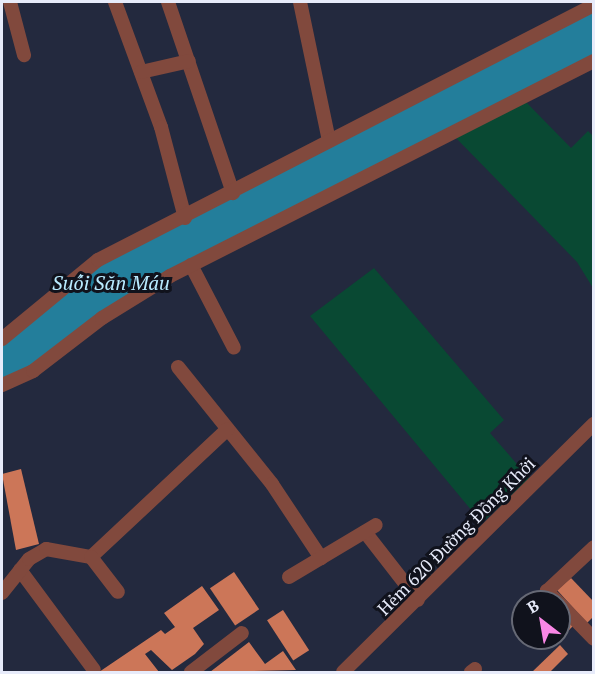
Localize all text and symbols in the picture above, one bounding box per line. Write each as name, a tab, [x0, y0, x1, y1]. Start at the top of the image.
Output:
water label: Suối Săn Máu	[52, 270, 170, 294]
street label: Hẻm 620 Đường Đồng Khởi	[373, 453, 539, 619]
north arrow	[511, 590, 571, 650]
text: B	[523, 594, 543, 618]

